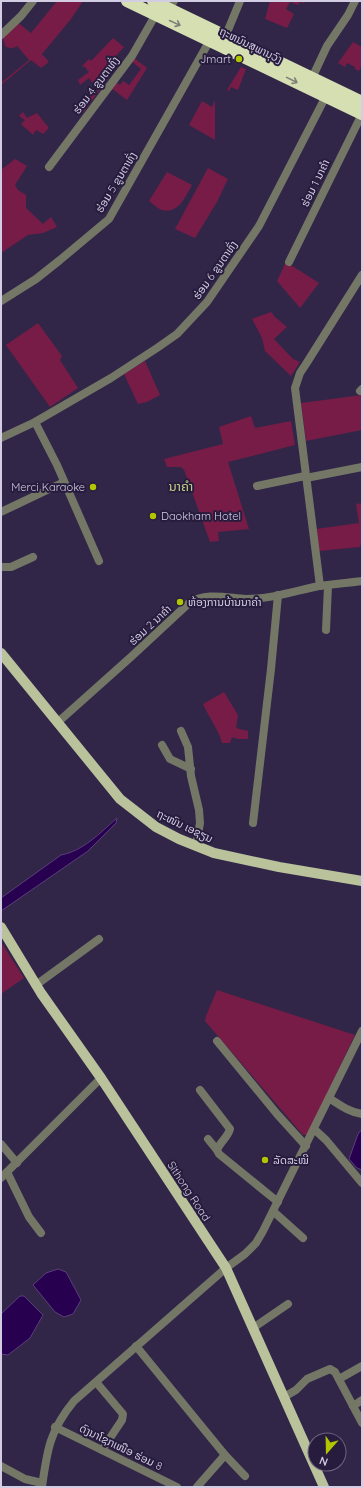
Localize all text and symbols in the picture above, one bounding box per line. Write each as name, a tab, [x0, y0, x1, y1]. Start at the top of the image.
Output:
one-way arrow	[169, 20, 181, 27]
street label: ຖະຫນົນສຸພານຸວົງ	[217, 24, 285, 67]
place label: Jmart	[200, 52, 231, 66]
street label: ຮ່ອມ 4 ຂູນຕາທົ່ງ	[70, 53, 122, 117]
marker: Jmart	[234, 54, 244, 64]
one-way arrow	[286, 77, 298, 84]
street label: ຮ່ອມ 5 ຂູນຕາທົ່ງ	[92, 149, 140, 215]
street label: ຮ່ອມ 1 ນາຄຳ	[298, 157, 332, 209]
street label: ຮ່ອມ 6 ຂູນຕາທົ່ງ	[189, 238, 240, 302]
district label: ນາຄຳ	[169, 478, 193, 494]
place label: Merci Karaoke	[11, 480, 85, 494]
marker: Merci Karaoke	[88, 482, 98, 492]
place label: Daokham Hotel	[161, 509, 241, 523]
marker: Daokham Hotel	[148, 511, 158, 521]
place label: ຫ້ອງການບ້ານນາຄໍາ	[188, 595, 262, 609]
marker: ຫ້ອງການບ້ານນາຄໍາ	[175, 597, 185, 607]
street label: ຮ່ອມ 2 ນາຄຳ	[126, 602, 174, 648]
street label: ຖະໜົນ ເອຊຽນ	[154, 806, 216, 846]
place label: ລັດສະໝີ	[273, 1153, 309, 1167]
marker: ລັດສະໝີ	[260, 1155, 270, 1165]
street label: Sithong Road	[164, 1158, 214, 1224]
street label: ດົງນາໂຊກເໜືອ ຮ່ອມ 8	[77, 1421, 165, 1473]
north arrow	[307, 1432, 347, 1472]
text: N	[317, 1453, 330, 1469]

